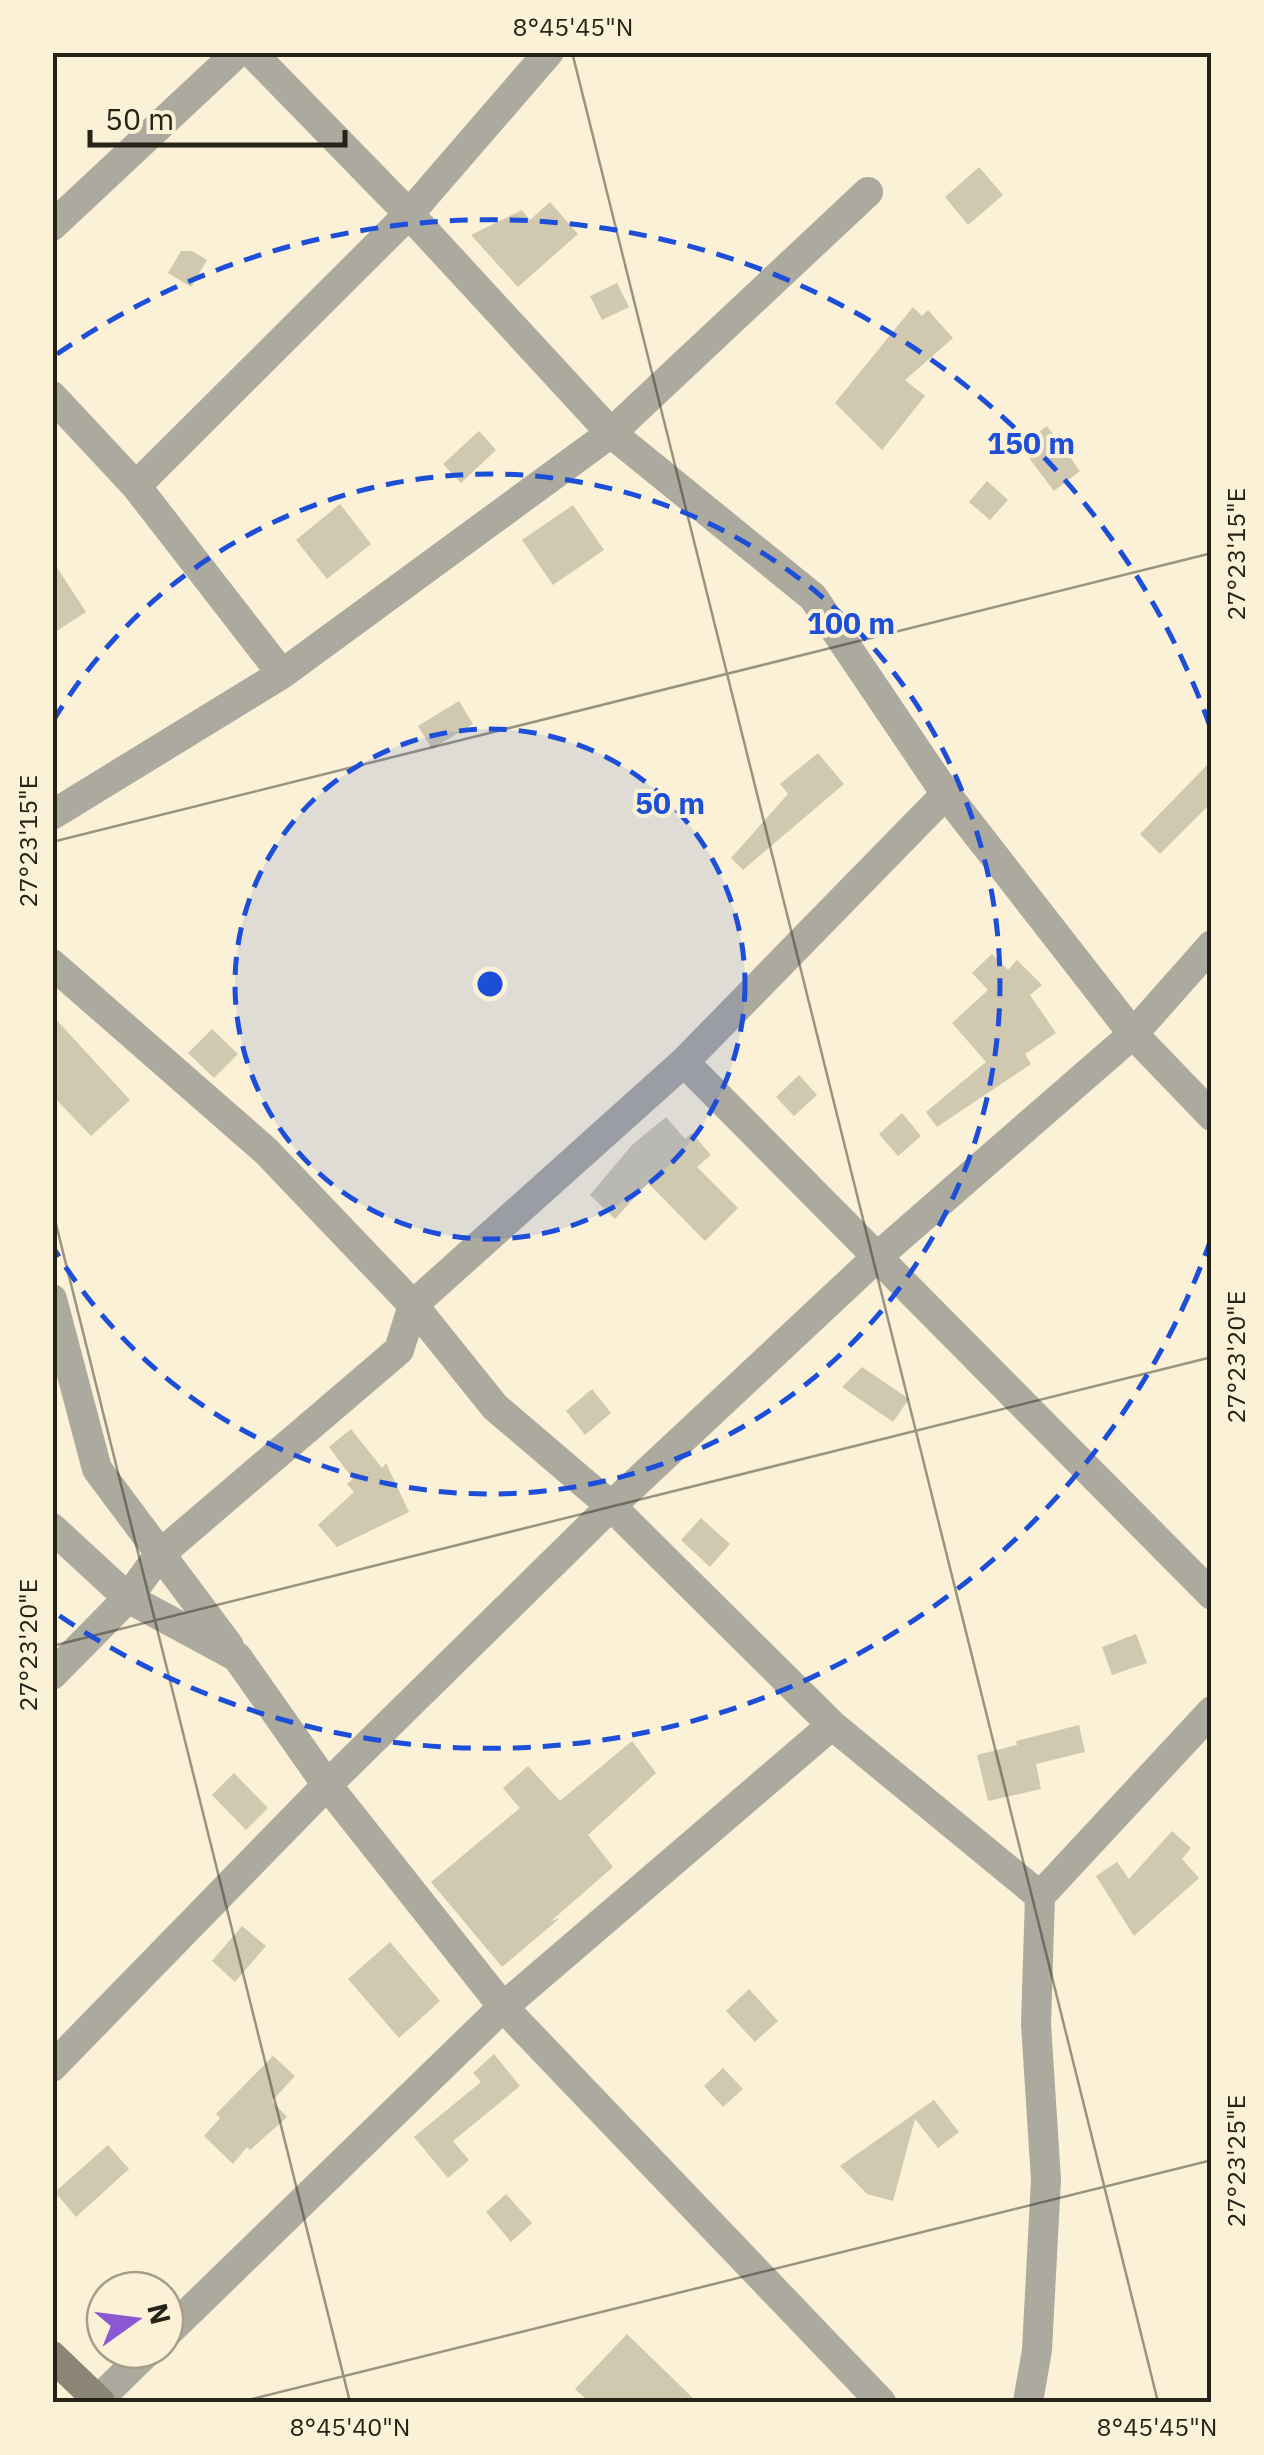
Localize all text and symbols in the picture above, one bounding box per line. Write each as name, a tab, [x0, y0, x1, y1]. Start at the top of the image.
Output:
text: 8°45'45"N	[513, 10, 633, 43]
scale bar	[90, 85, 345, 147]
text: 50 m	[105, 99, 174, 138]
text: 150 m	[987, 423, 1075, 462]
text: 27°23'15"E	[1219, 488, 1252, 620]
text: 100 m	[807, 603, 895, 642]
text: 27°23'15"E	[11, 775, 44, 907]
text: 50 m	[635, 783, 705, 822]
centre of rings	[472, 966, 508, 1002]
text: 27°23'20"E	[1219, 1291, 1252, 1423]
text: 27°23'20"E	[11, 1579, 44, 1711]
text: 27°23'25"E	[1219, 2095, 1252, 2227]
north arrow	[85, 2270, 185, 2370]
text: N	[139, 2300, 180, 2328]
text: 8°45'40"N	[290, 2410, 410, 2443]
text: 8°45'45"N	[1097, 2410, 1217, 2443]

